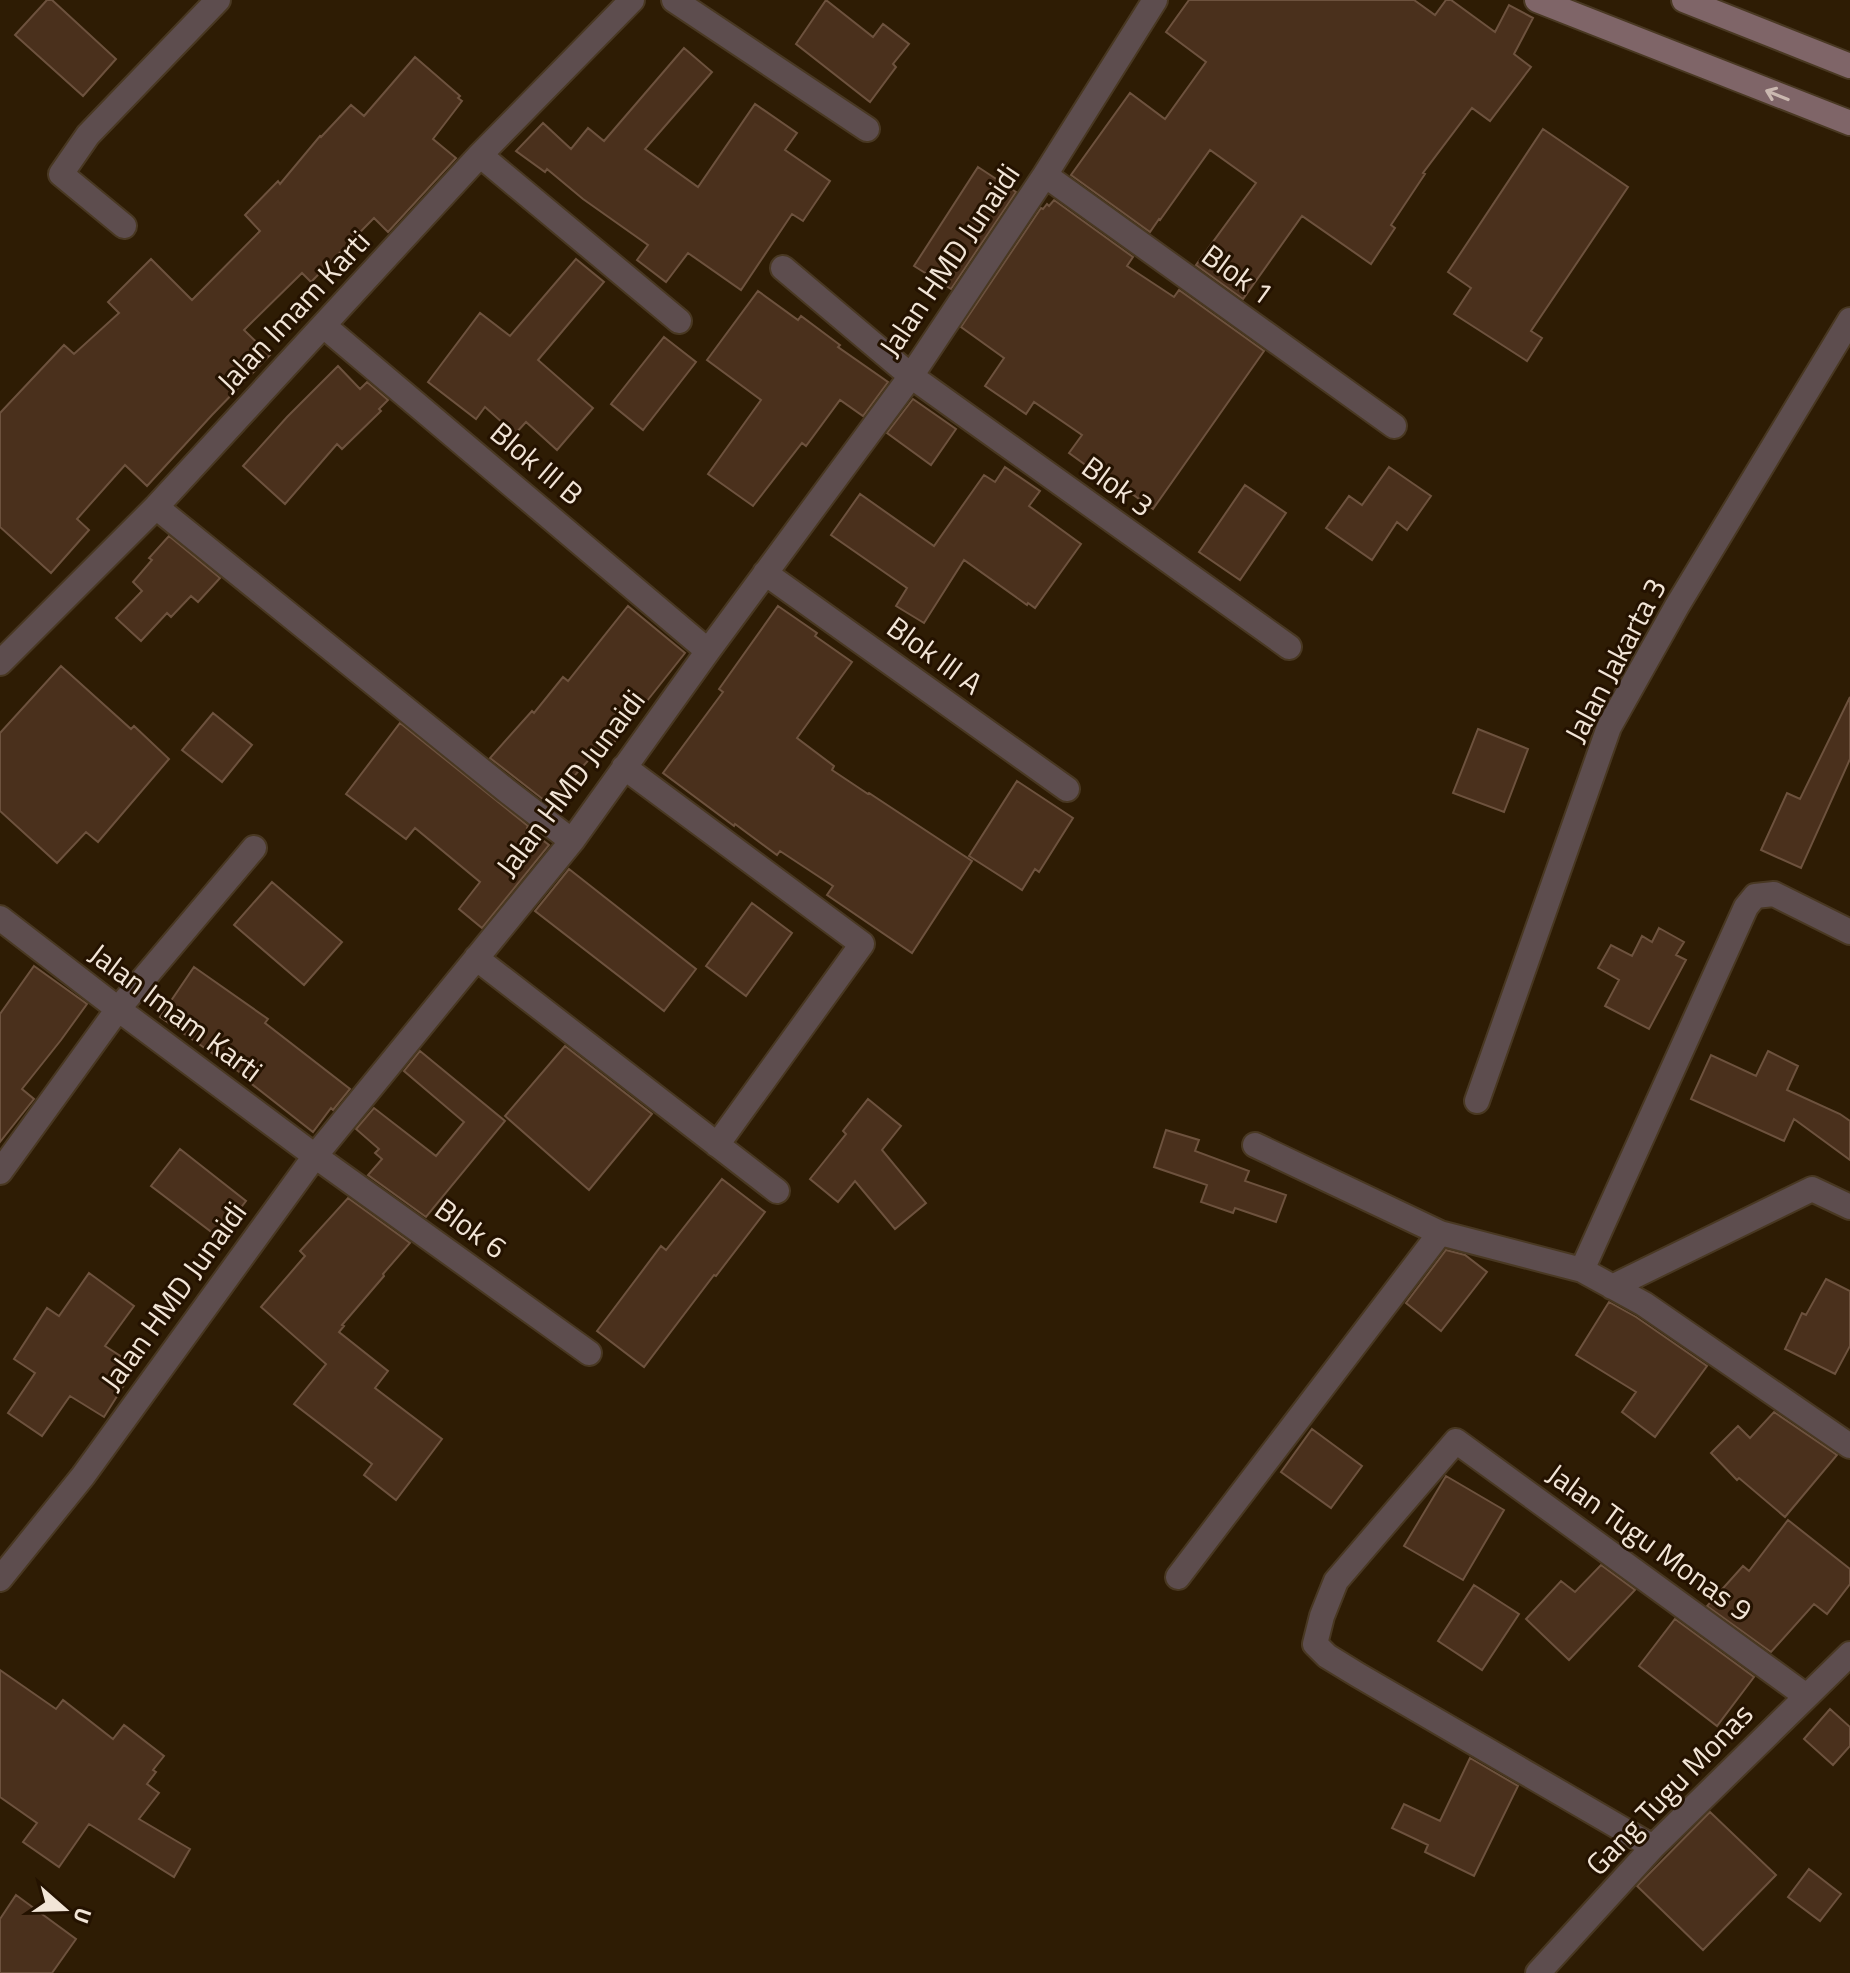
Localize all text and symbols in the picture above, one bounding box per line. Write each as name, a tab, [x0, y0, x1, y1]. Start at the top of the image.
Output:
one-way arrow	[1765, 87, 1790, 101]
street label: Jalan HMD Junaidi	[867, 154, 1031, 366]
street label: Jalan Imam Karti	[206, 220, 380, 402]
street label: Blok 1	[1193, 232, 1283, 316]
street label: Blok III B	[480, 410, 594, 516]
street label: Blok 3	[1073, 444, 1163, 528]
street label: Jalan Jakarta 3	[1552, 569, 1678, 751]
street label: Blok III A	[877, 604, 993, 706]
street label: Jalan HMD Junaidi	[484, 679, 656, 887]
street label: Jalan Imam Karti	[79, 931, 273, 1093]
street label: Blok 6	[426, 1186, 516, 1270]
street label: Jalan HMD Junaidi	[88, 1192, 258, 1400]
street label: Jalan Tugu Monas 9	[1537, 1451, 1763, 1633]
street label: Gang Tugu Monas	[1574, 1692, 1764, 1886]
north arrow	[24, 1869, 104, 1949]
text: U	[64, 1903, 101, 1928]

